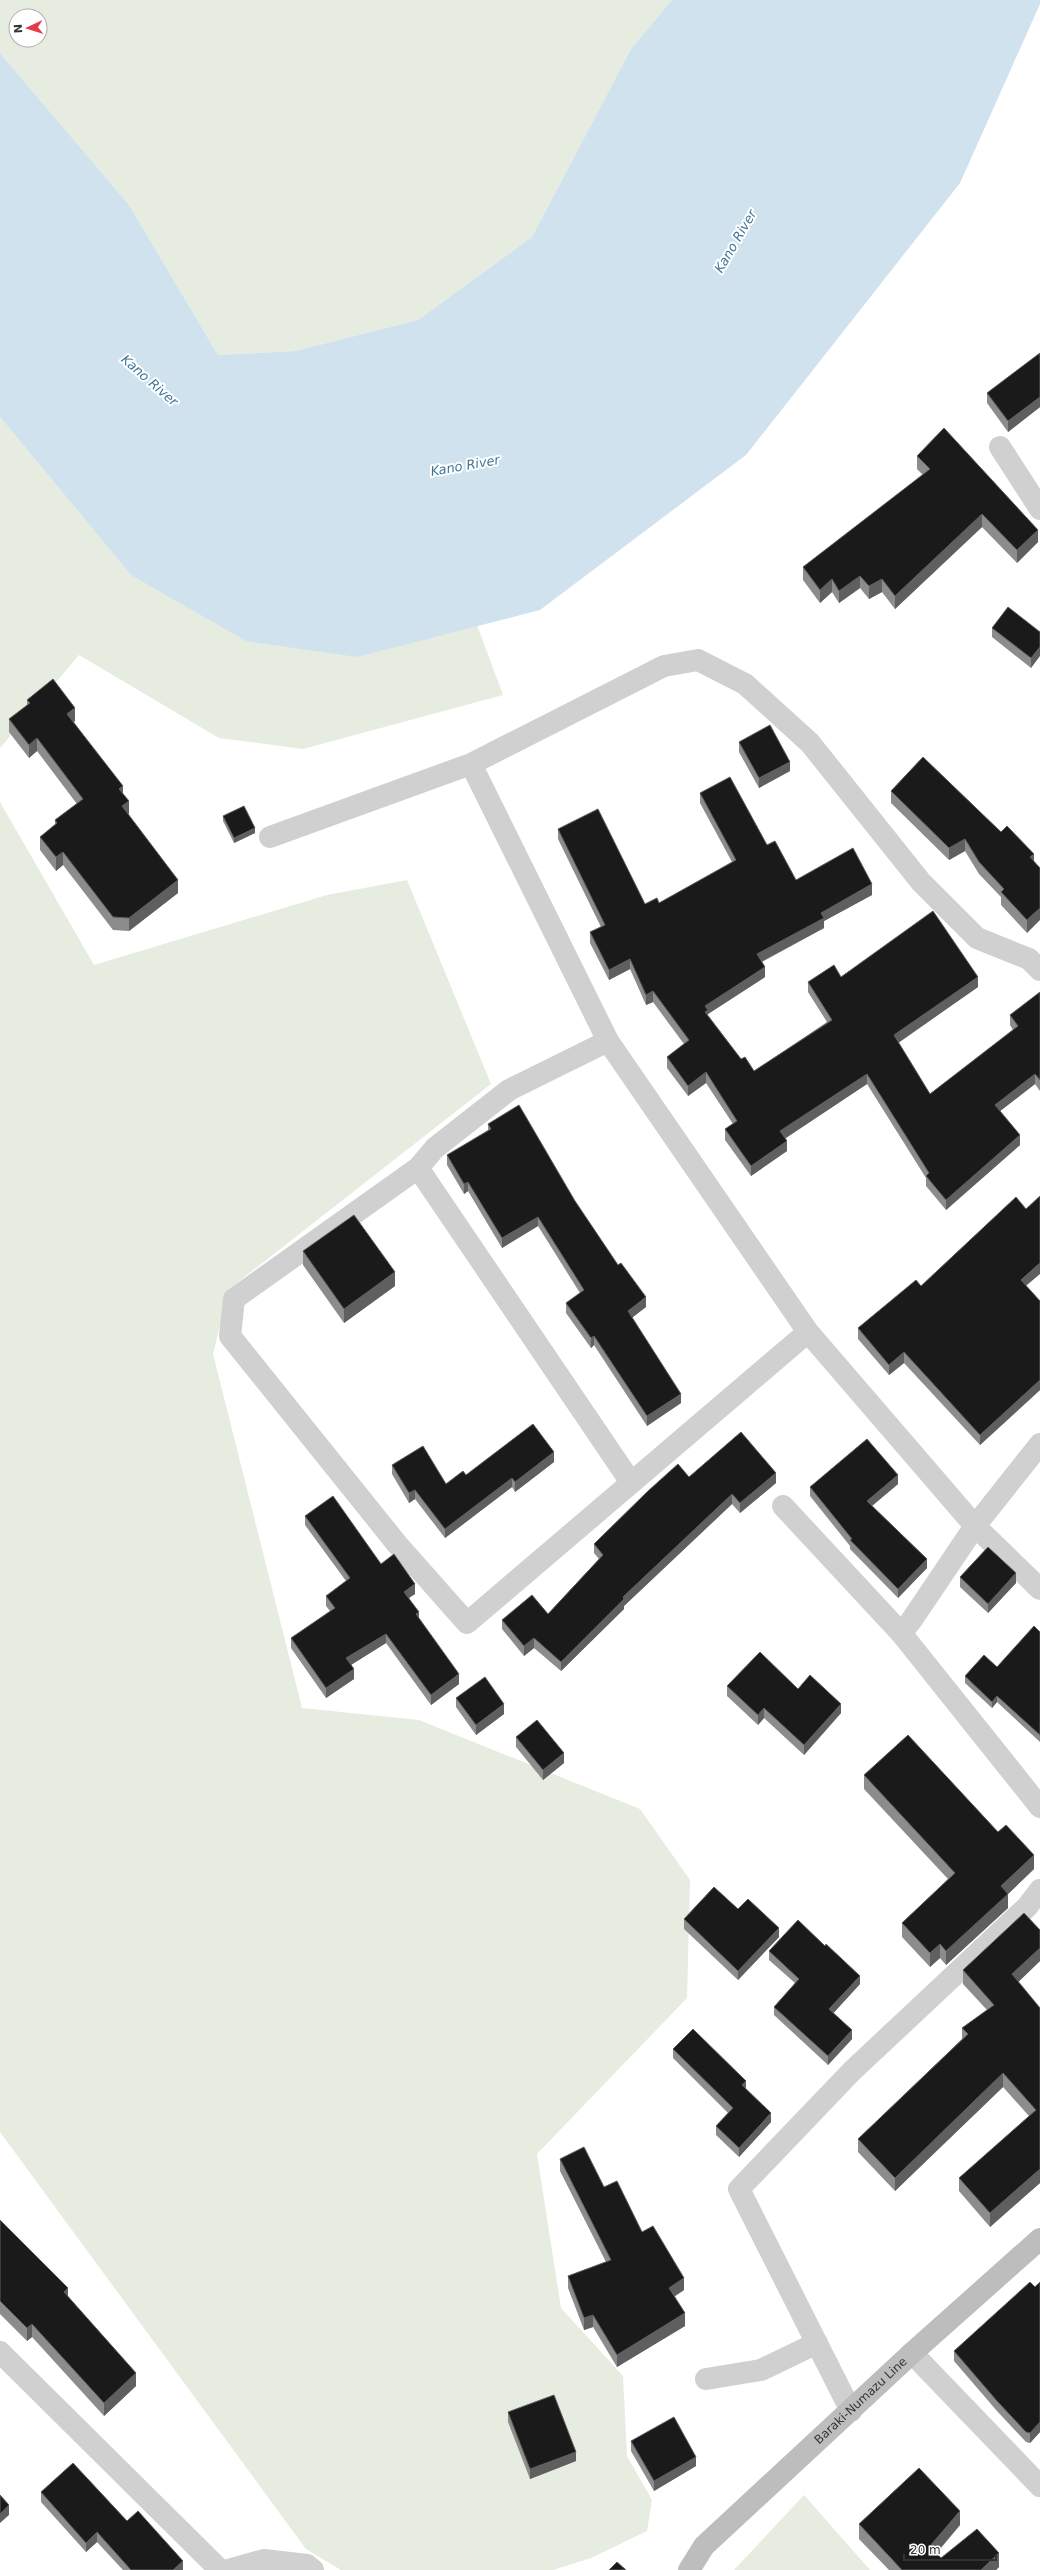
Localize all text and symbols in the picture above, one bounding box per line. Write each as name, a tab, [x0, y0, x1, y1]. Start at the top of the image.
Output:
north arrow	[8, 8, 48, 48]
text: N	[12, 24, 25, 34]
water label: Kano River	[711, 206, 760, 275]
water label: Kano River	[118, 352, 182, 410]
water label: Kano River	[429, 452, 502, 479]
street label: Baraki-Numazu Line	[812, 2354, 910, 2447]
scale bar	[904, 2536, 996, 2562]
text: 20 m	[910, 2543, 941, 2557]

